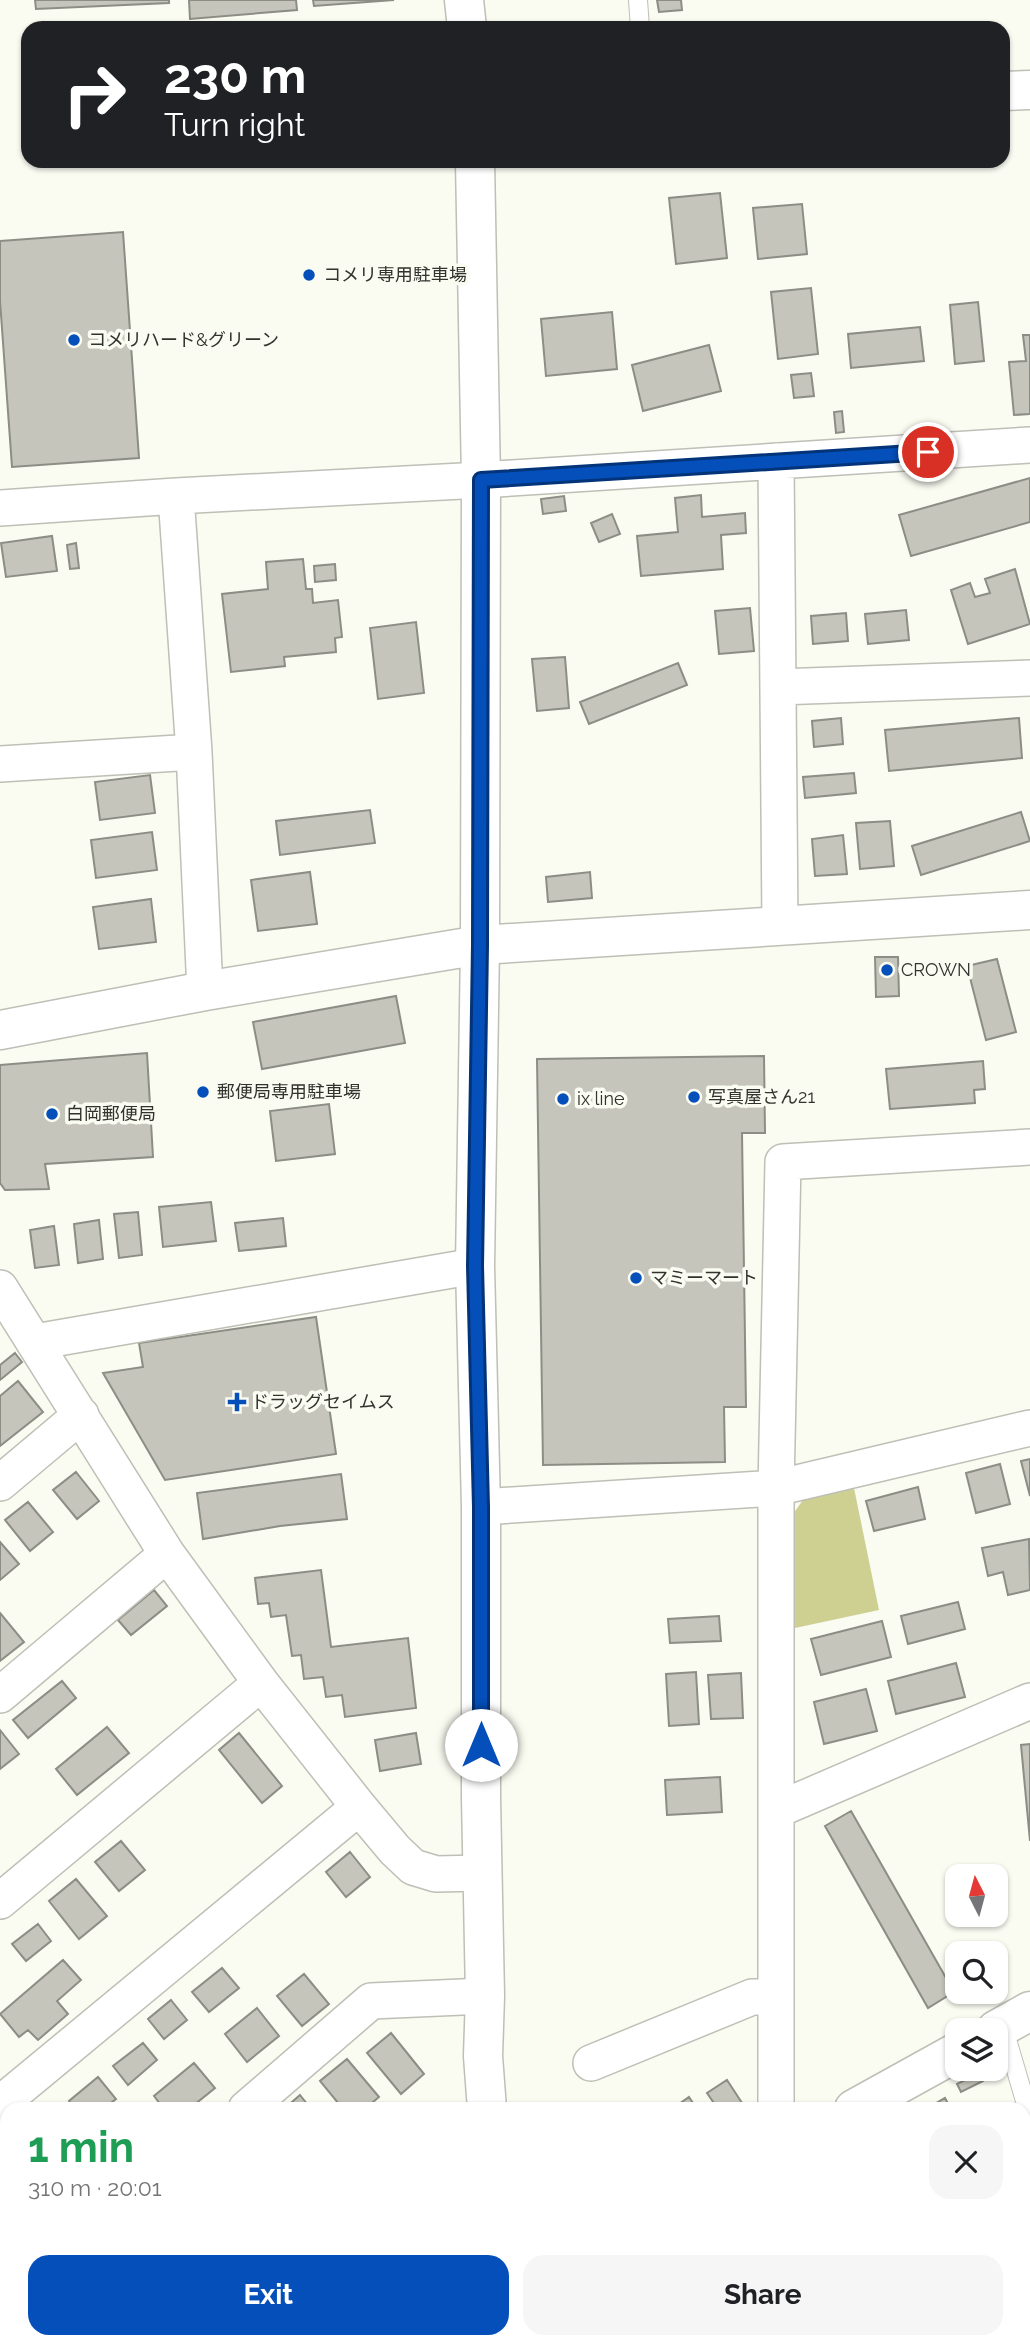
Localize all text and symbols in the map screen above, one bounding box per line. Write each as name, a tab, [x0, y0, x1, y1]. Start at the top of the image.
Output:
text: 230 m	[164, 47, 306, 104]
icon: right	[49, 49, 140, 140]
text: Turn right	[164, 106, 305, 143]
place label: コメリ専用駐車場	[323, 264, 467, 285]
marker: コメリ専用駐車場	[301, 267, 317, 283]
place label: コメリハード&グリーン	[88, 329, 279, 350]
marker: コメリハード&グリーン	[66, 332, 82, 348]
pin	[898, 422, 958, 482]
icon: arrive	[909, 433, 947, 471]
place label: CROWN	[901, 959, 971, 980]
marker: CROWN	[879, 962, 895, 978]
place label: 郵便局専用駐車場	[217, 1081, 361, 1102]
marker: 郵便局専用駐車場	[195, 1084, 211, 1100]
place label: 写真屋さん21	[708, 1086, 815, 1107]
place label: ix line	[577, 1088, 625, 1109]
marker: 写真屋さん21	[686, 1089, 702, 1105]
marker: ix line	[555, 1091, 571, 1107]
place label: 白岡郵便局	[66, 1103, 156, 1124]
marker: 白岡郵便局	[44, 1106, 60, 1122]
place label: マミーマート	[650, 1267, 758, 1288]
marker: マミーマート	[628, 1270, 644, 1286]
place label: ドラッグセイムス	[251, 1391, 395, 1412]
marker: ドラッグセイムス	[229, 1394, 245, 1410]
position arrow	[444, 1708, 518, 1782]
north arrow	[945, 1864, 1008, 1927]
map controls	[945, 1864, 1008, 2081]
button: search	[945, 1941, 1008, 2004]
button: layers	[945, 2018, 1008, 2081]
text: 1 min	[28, 2123, 134, 2172]
button: close	[929, 2125, 1003, 2199]
text: 310 m · 20:01	[28, 2174, 162, 2201]
button: Exit	[28, 2255, 509, 2335]
button: Share	[523, 2255, 1003, 2335]

